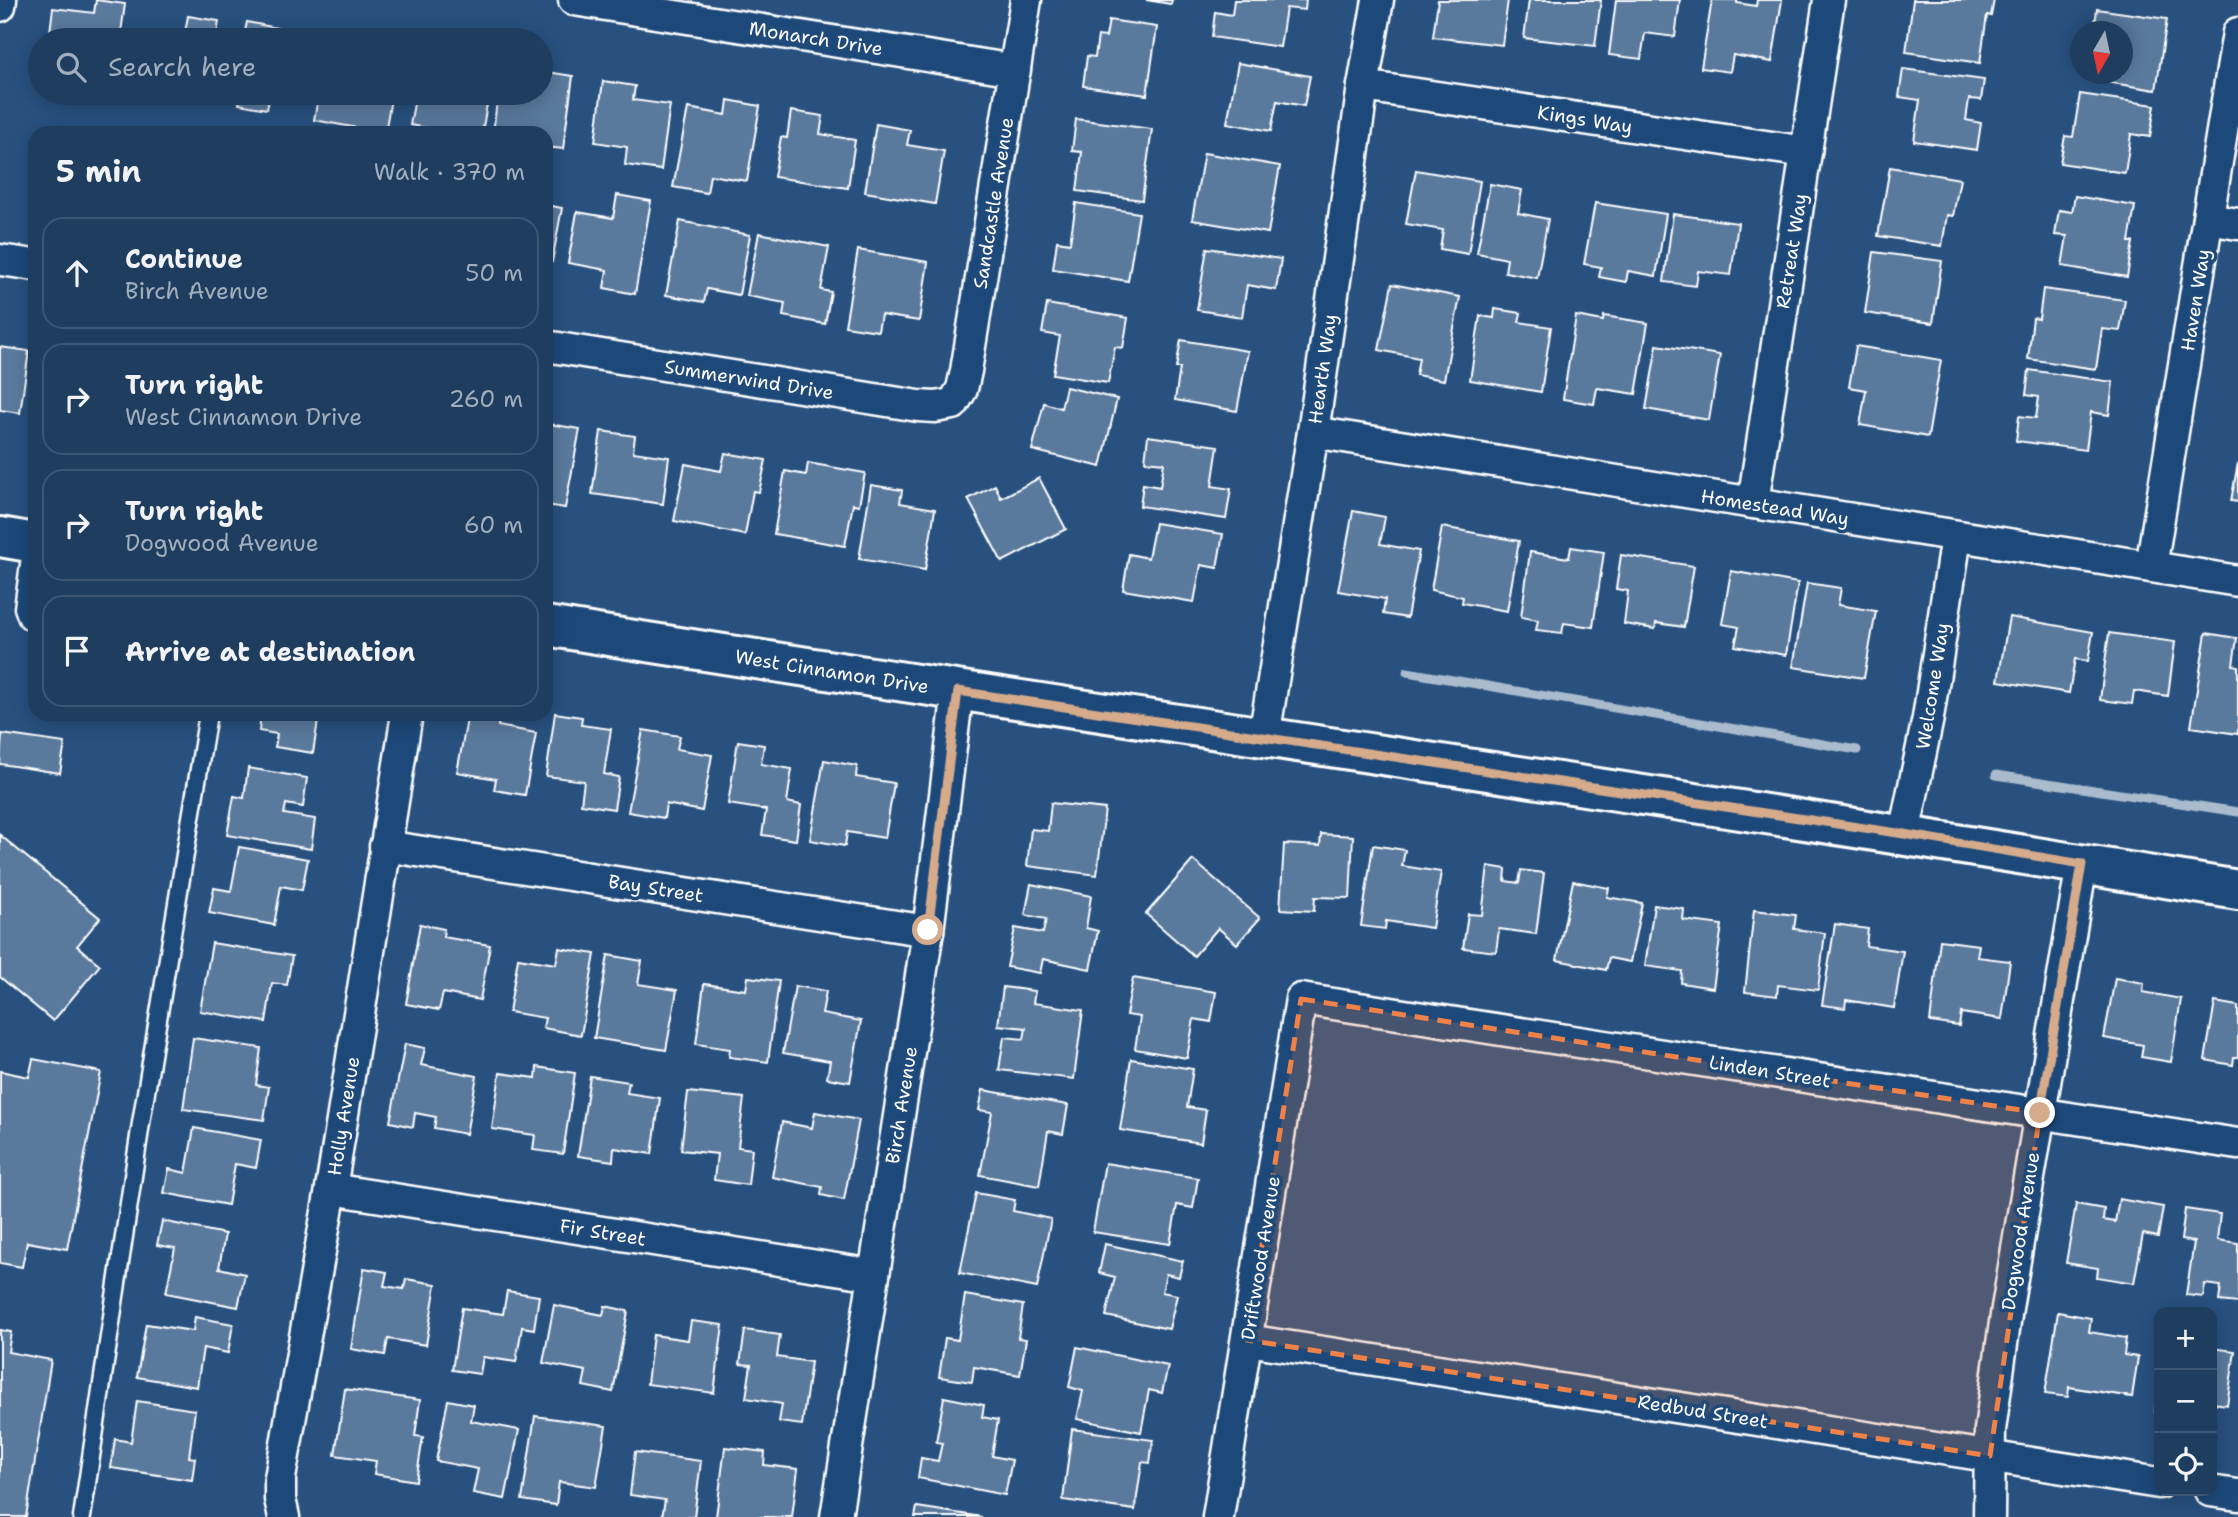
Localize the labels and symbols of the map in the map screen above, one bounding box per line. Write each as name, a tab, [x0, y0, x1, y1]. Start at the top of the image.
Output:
street label: Monarch Drive	[747, 16, 884, 61]
north arrow	[2070, 21, 2133, 84]
street label: Kings Way	[1536, 100, 1634, 139]
street label: Sandcastle Avenue	[968, 115, 1019, 291]
street label: Retreat Way	[1770, 192, 1813, 310]
street label: Haven Way	[2175, 247, 2216, 353]
street label: Hearth Way	[1302, 313, 1343, 426]
street label: Summerwind Drive	[662, 354, 835, 405]
street label: Homestead Way	[1699, 483, 1851, 532]
street label: Welcome Way	[1910, 621, 1955, 751]
street label: West Cinnamon Drive	[733, 644, 931, 699]
street label: Bay Street	[607, 869, 705, 908]
route start	[912, 914, 943, 945]
street label: Birch Avenue	[880, 1044, 923, 1166]
street label: Linden Street	[1707, 1050, 1833, 1093]
street label: Holly Avenue	[322, 1055, 365, 1178]
route end	[2024, 1097, 2055, 1128]
street label: Dogwood Avenue	[1996, 1150, 2045, 1312]
street label: Driftwood Avenue	[1235, 1174, 1286, 1342]
street label: Fir Street	[558, 1213, 648, 1252]
street label: Redbud Street	[1636, 1389, 1770, 1434]

